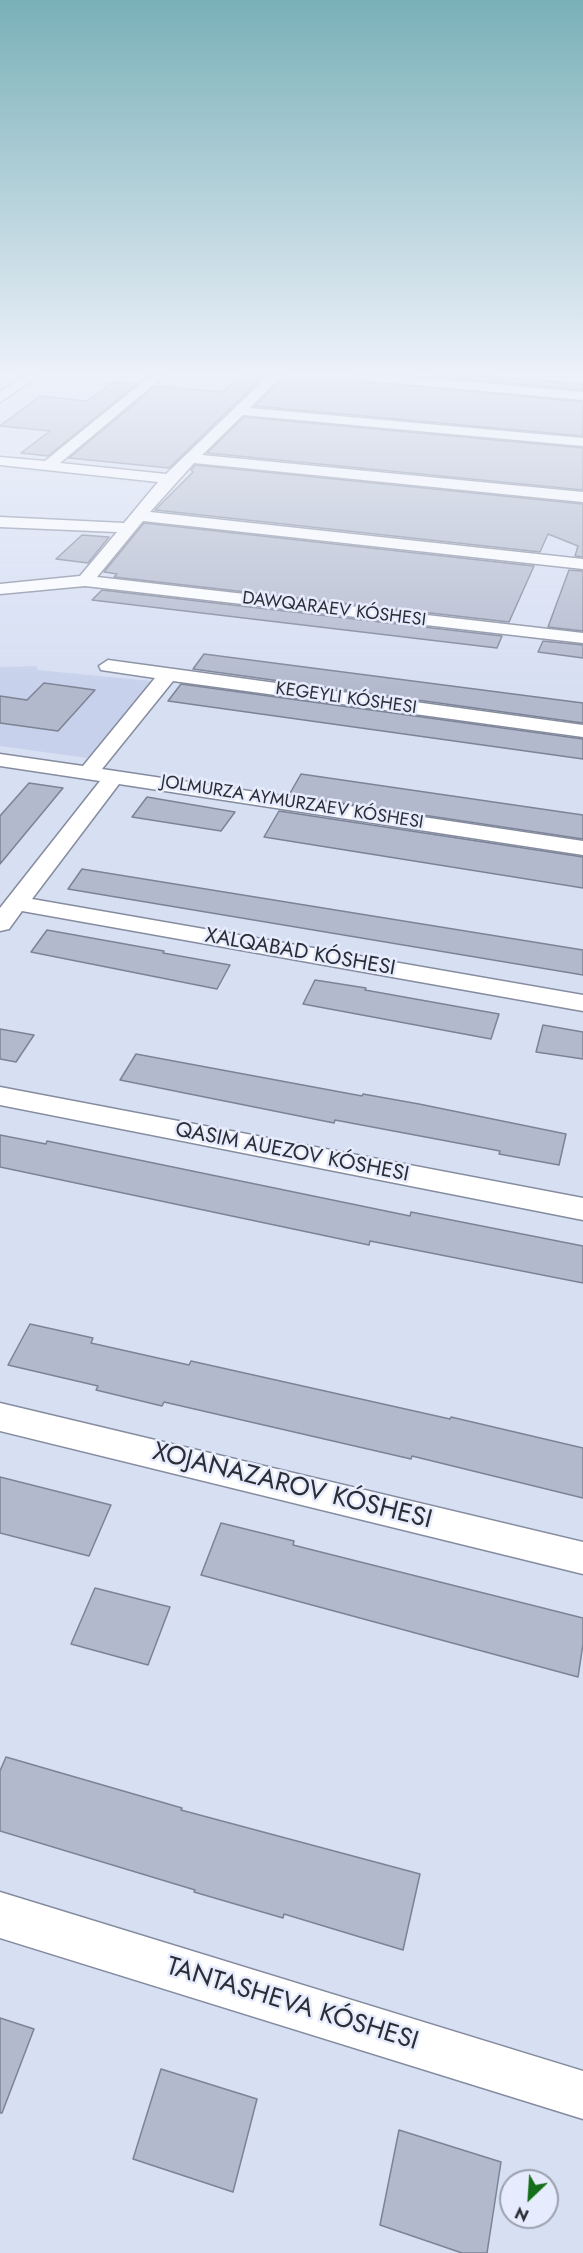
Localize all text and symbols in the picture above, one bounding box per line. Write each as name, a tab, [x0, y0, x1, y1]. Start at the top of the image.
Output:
street label: DAWQARAEV KÓSHESI	[241, 588, 427, 632]
street label: KEGEYLI KÓSHESI	[274, 678, 418, 720]
street label: JOLMURZA AYMURZAEV KÓSHESI	[159, 772, 425, 834]
street label: XALQABAD KÓSHESI	[203, 924, 397, 982]
street label: QASIM AUEZOV KÓSHESI	[173, 1118, 411, 1188]
street label: XOJANAZAROV KÓSHESI	[149, 1437, 435, 1537]
street label: TANTASHEVA KÓSHESI	[162, 1952, 422, 2058]
north arrow	[499, 2169, 559, 2229]
text: N	[511, 2201, 533, 2227]

